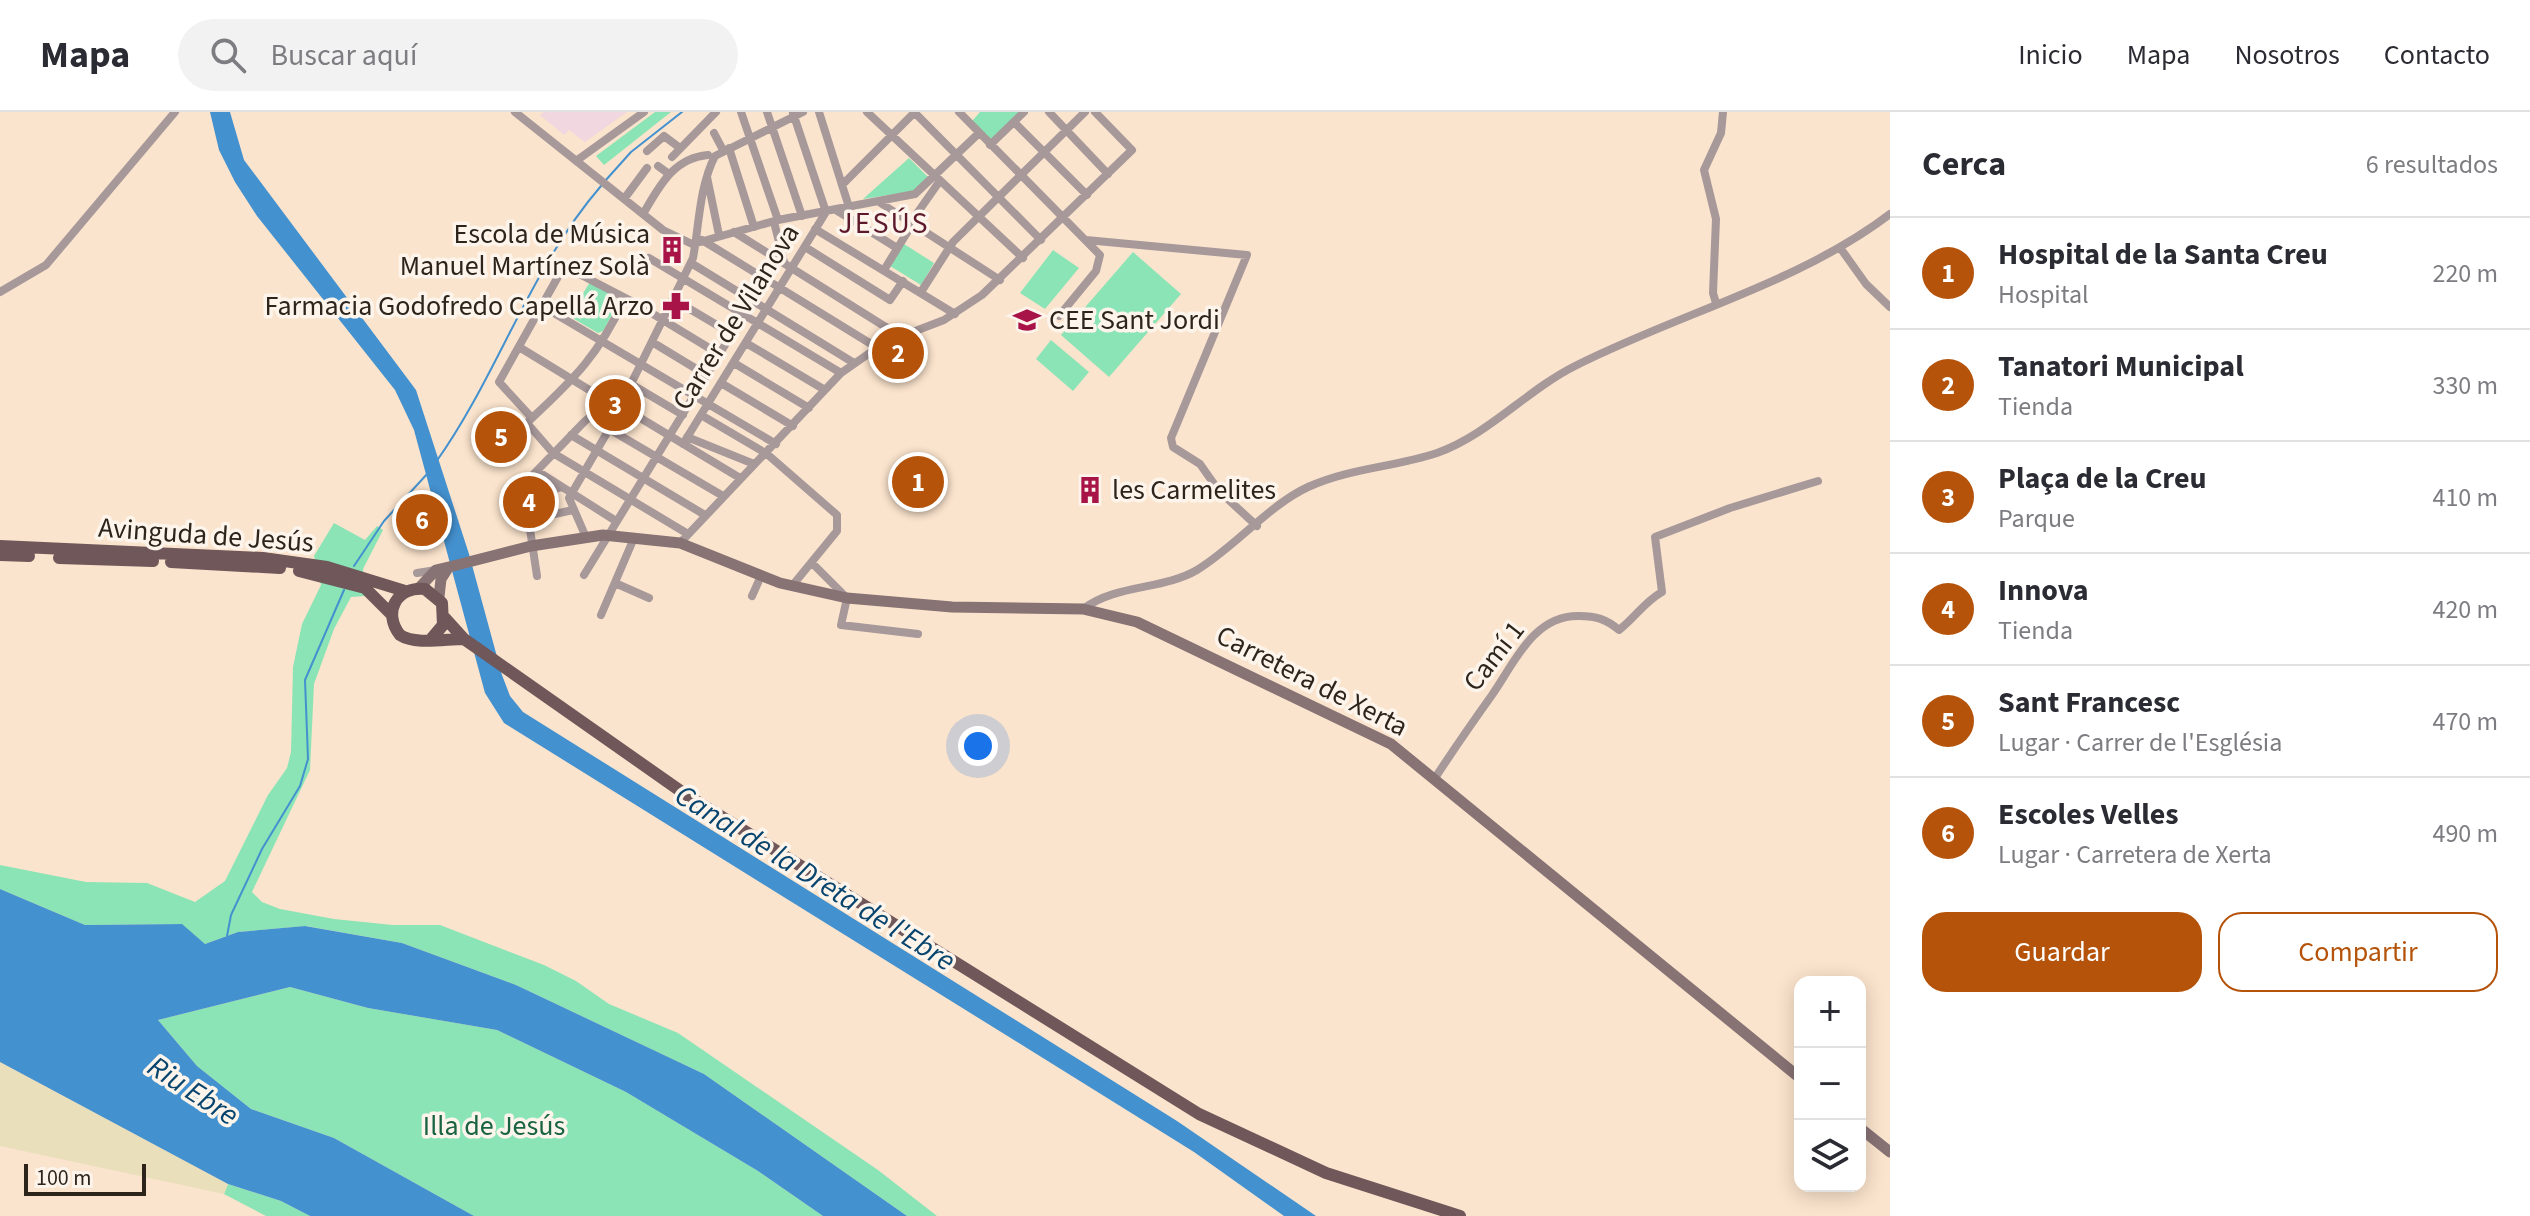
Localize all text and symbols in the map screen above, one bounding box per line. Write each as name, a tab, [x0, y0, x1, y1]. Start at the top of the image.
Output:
search box	[178, 19, 738, 91]
text: Mapa	[40, 28, 130, 82]
icon: search	[206, 33, 250, 77]
text: Buscar aquí	[270, 34, 417, 77]
text: Inicio	[2018, 35, 2083, 75]
text: Mapa	[2127, 35, 2190, 75]
text: Nosotros	[2234, 35, 2340, 75]
text: Contacto	[2384, 35, 2490, 75]
text: Cerca	[1922, 140, 2006, 189]
text: 6 resultados	[2366, 146, 2498, 183]
district label: JESÚS	[838, 202, 930, 245]
place label: Escola de Música Manuel Martínez Solà	[400, 214, 650, 286]
street label: Carrer de Vilanova	[663, 216, 809, 418]
text: Hospital de la Santa Creu	[1998, 233, 2328, 276]
building icon: Escola de Música Manuel Martínez Solà	[657, 235, 687, 265]
text: 1	[1941, 255, 1955, 292]
text: 220 m	[2432, 255, 2498, 292]
text: Hospital	[1998, 276, 2089, 313]
place label: Farmacia Godofredo Capellá Arzo	[265, 286, 654, 326]
pharmacy icon: Farmacia Godofredo Capellá Arzo	[661, 291, 691, 321]
place label: CEE Sant Jordi	[1049, 300, 1220, 340]
school or university icon: CEE Sant Jordi	[1012, 305, 1042, 335]
pin: 2	[872, 323, 924, 383]
text: Tanatori Municipal	[1998, 345, 2244, 388]
text: 2	[1941, 367, 1955, 404]
text: 330 m	[2432, 367, 2498, 404]
pin: 3	[589, 375, 641, 435]
text: Tienda	[1998, 388, 2073, 425]
pin: 5	[475, 407, 527, 467]
pin: 1	[892, 452, 944, 512]
text: Plaça de la Creu	[1998, 457, 2207, 500]
place label: les Carmelites	[1112, 470, 1276, 510]
pin: 4	[503, 472, 555, 532]
building icon: les Carmelites	[1075, 475, 1105, 505]
text: 3	[1941, 479, 1955, 516]
text: 410 m	[2432, 479, 2498, 516]
pin: 6	[396, 490, 448, 550]
text: Parque	[1998, 500, 2075, 537]
street label: Avinguda de Jesús	[97, 508, 315, 562]
text: Innova	[1998, 569, 2089, 612]
text: 4	[1941, 591, 1955, 628]
text: 420 m	[2432, 591, 2498, 628]
street label: Camí 1	[1454, 612, 1534, 700]
text: Tienda	[1998, 612, 2073, 649]
street label: Carretera de Xerta	[1209, 615, 1415, 747]
text: Sant Francesc	[1998, 681, 2180, 724]
text: 5	[1941, 703, 1955, 740]
text: 470 m	[2432, 703, 2498, 740]
text: Lugar · Carrer de l'Església	[1998, 724, 2282, 761]
your location	[958, 726, 998, 766]
water label: Canal de la Dreta de l'Ebre	[666, 774, 964, 982]
text: Escoles Velles	[1998, 793, 2179, 836]
text: 6	[1941, 815, 1955, 852]
text: 490 m	[2432, 815, 2498, 852]
text: Lugar · Carretera de Xerta	[1998, 836, 2272, 873]
button: Guardar	[1922, 912, 2202, 992]
button: Compartir	[2218, 912, 2498, 992]
map controls	[1794, 976, 1866, 1192]
button: +	[1794, 976, 1866, 1048]
water label: Riu Ebre	[139, 1045, 247, 1137]
button: −	[1794, 1048, 1866, 1120]
park label: Illa de Jesús	[423, 1106, 565, 1146]
button: layers	[1794, 1120, 1866, 1192]
scale bar	[24, 1160, 146, 1196]
text: 100 m	[36, 1162, 91, 1194]

